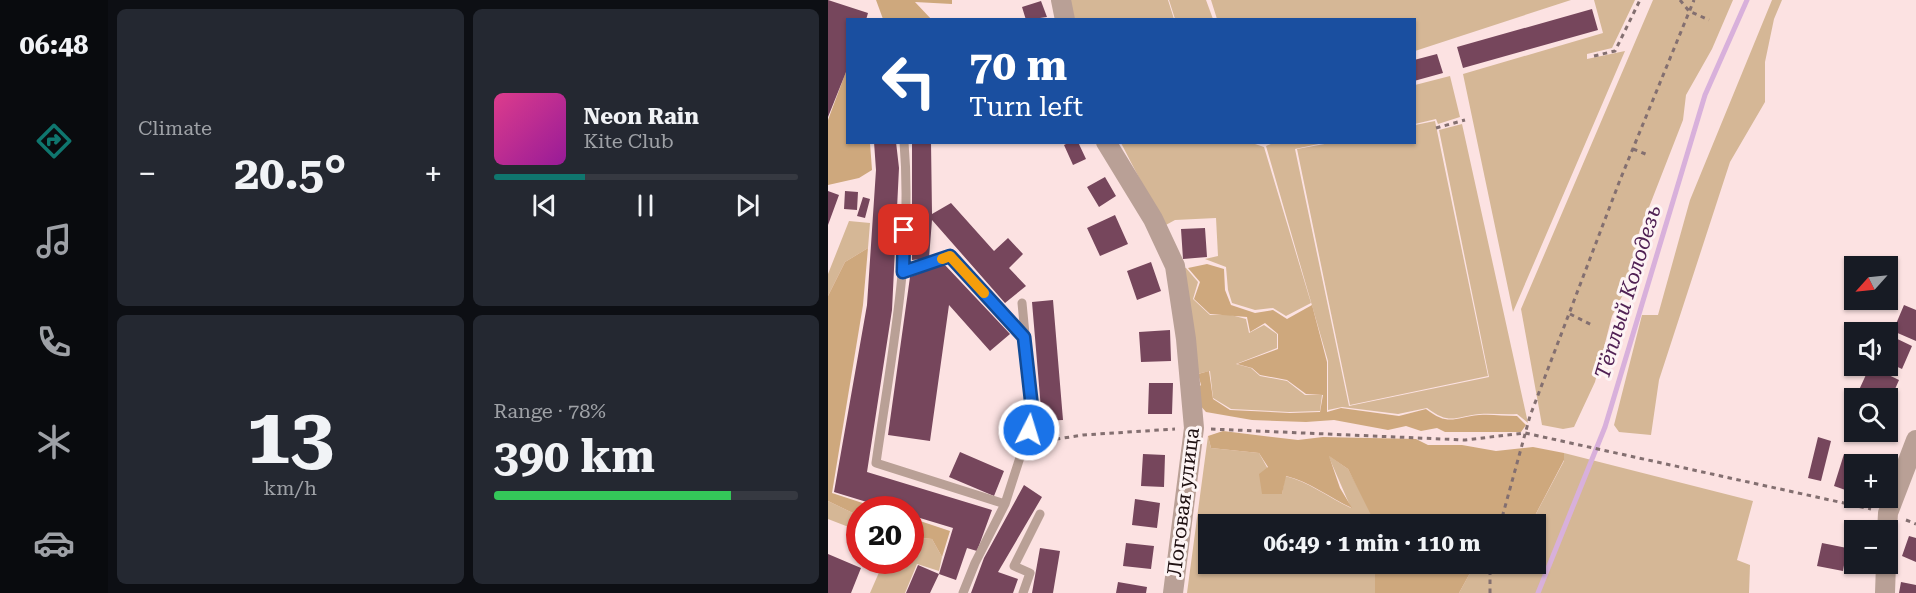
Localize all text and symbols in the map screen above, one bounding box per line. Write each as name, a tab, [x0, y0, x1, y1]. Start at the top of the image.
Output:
text: 06:48	[20, 29, 88, 61]
text: 70 m	[969, 41, 1067, 90]
icon: left	[870, 42, 948, 120]
text: Turn left	[969, 91, 1083, 123]
text: Neon Rain	[584, 104, 699, 129]
text: Climate	[138, 116, 212, 140]
icon: directions	[33, 120, 75, 162]
text: Kite Club	[584, 129, 674, 153]
text: 20.5°	[234, 147, 346, 200]
text: −	[138, 154, 156, 193]
text: +	[424, 154, 442, 193]
icon: previous	[528, 189, 561, 222]
icon: pause	[629, 189, 662, 222]
icon: next	[731, 189, 764, 222]
water label: Тёплый Колодезь	[1590, 202, 1666, 382]
pin	[878, 204, 929, 255]
icon: arrive	[887, 213, 920, 246]
icon: music	[33, 220, 75, 262]
north arrow	[1844, 256, 1898, 310]
map controls	[1844, 256, 1898, 574]
icon: phone	[33, 321, 75, 363]
button: sound	[1844, 322, 1898, 376]
button: search	[1844, 388, 1898, 442]
text: 13	[247, 391, 334, 482]
position arrow	[997, 398, 1061, 462]
text: Range · 78%	[494, 399, 606, 423]
icon: climate	[33, 421, 75, 463]
street label: Логовая улица	[1162, 426, 1204, 578]
text: 390 km	[494, 430, 655, 483]
button: +	[1844, 454, 1898, 508]
text: km/h	[263, 476, 317, 500]
speed limit sign: 20	[846, 496, 924, 574]
button: −	[1844, 520, 1898, 574]
icon: car	[33, 522, 75, 564]
text: 06:49 · 1 min · 110 m	[1263, 531, 1481, 556]

